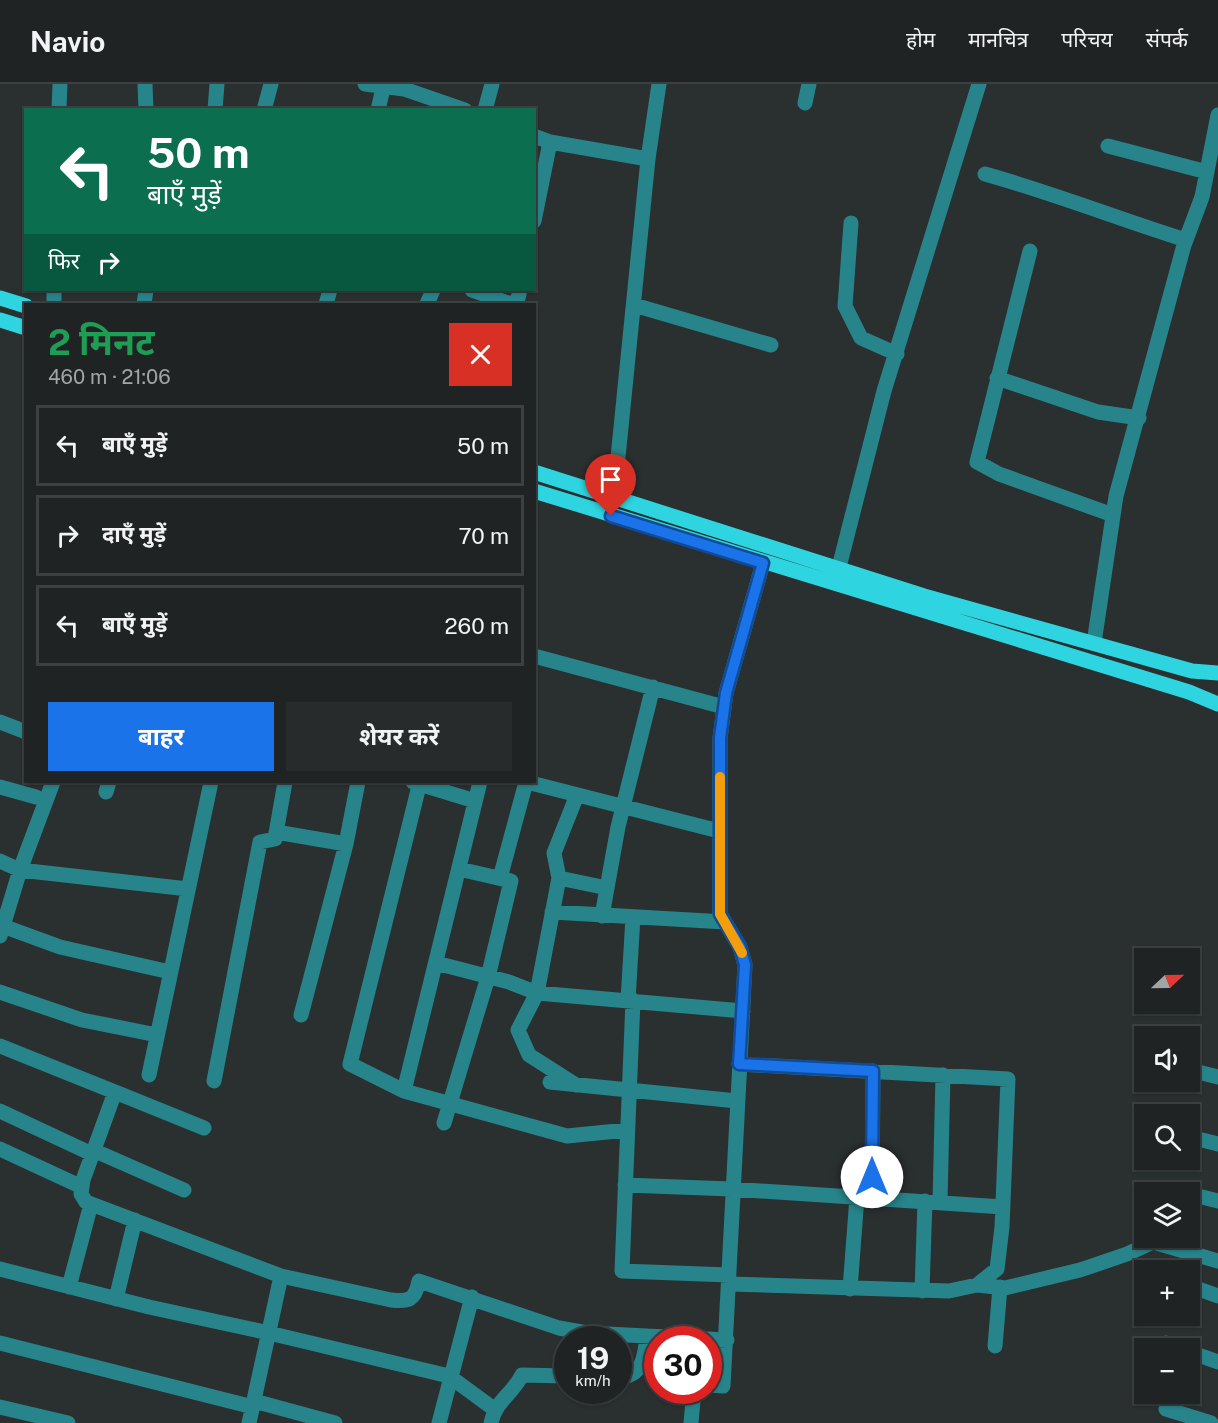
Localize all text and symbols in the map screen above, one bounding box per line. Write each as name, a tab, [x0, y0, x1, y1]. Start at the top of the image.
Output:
text: Navio	[30, 25, 105, 58]
text: होम	[906, 27, 935, 52]
text: मानचित्र	[968, 27, 1028, 52]
text: परिचय	[1061, 27, 1113, 52]
text: संपर्क	[1146, 27, 1188, 52]
text: 50 m	[147, 128, 250, 177]
icon: left	[48, 132, 126, 210]
text: बाएँ मुड़ें	[147, 178, 222, 210]
icon: right	[92, 246, 125, 279]
text: फिर	[48, 248, 80, 274]
text: 2 मिनट	[48, 321, 155, 363]
button: close	[449, 323, 512, 386]
text: 460 m · 21:06	[48, 365, 171, 389]
icon: left	[51, 429, 84, 462]
text: बाएँ मुड़ें	[102, 431, 167, 457]
text: 50 m	[457, 433, 509, 459]
pin	[585, 454, 636, 516]
icon: arrive	[594, 463, 627, 496]
icon: right	[51, 519, 84, 552]
text: दाएँ मुड़ें	[102, 521, 166, 547]
text: 70 m	[458, 523, 509, 549]
icon: left	[51, 609, 84, 642]
text: बाएँ मुड़ें	[102, 611, 167, 637]
text: 260 m	[444, 613, 509, 639]
button: बाहर	[48, 702, 274, 771]
button: शेयर करें	[286, 702, 512, 771]
north arrow	[1134, 948, 1200, 1014]
map controls	[1134, 948, 1200, 1404]
button: sound	[1134, 1026, 1200, 1092]
button: search	[1134, 1104, 1200, 1170]
position arrow	[840, 1145, 904, 1209]
button: layers	[1134, 1182, 1200, 1248]
button: +	[1134, 1260, 1200, 1326]
speed limit sign: 30	[644, 1326, 722, 1404]
button: −	[1134, 1338, 1200, 1404]
text: 19	[577, 1340, 609, 1376]
text: km/h	[575, 1372, 611, 1389]

